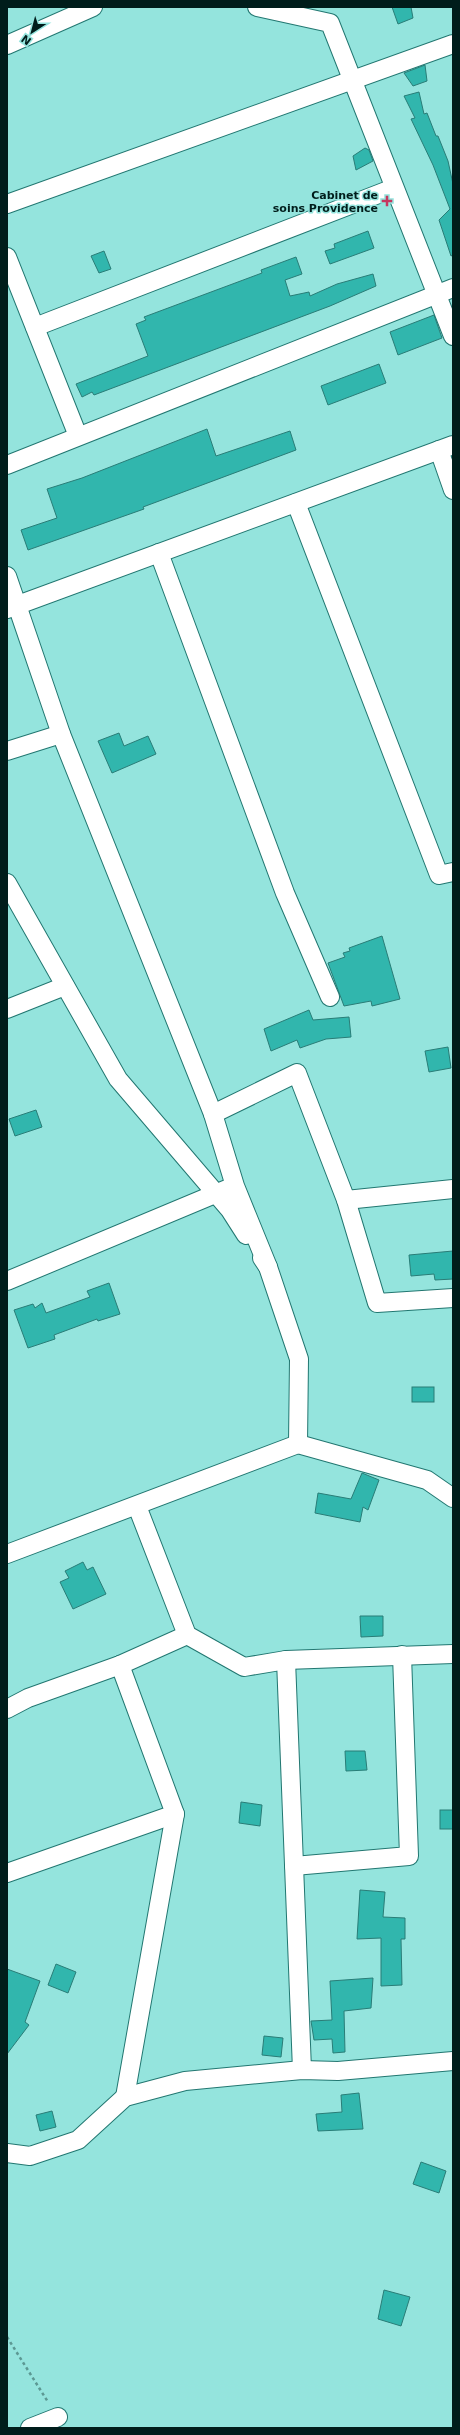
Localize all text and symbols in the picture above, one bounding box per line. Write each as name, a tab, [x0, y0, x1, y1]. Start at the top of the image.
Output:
north arrow	[12, 12, 52, 52]
text: N	[19, 32, 34, 48]
place label: Cabinet de soins Providence	[273, 189, 378, 215]
marker: Cabinet de soins Providence	[381, 195, 393, 207]

